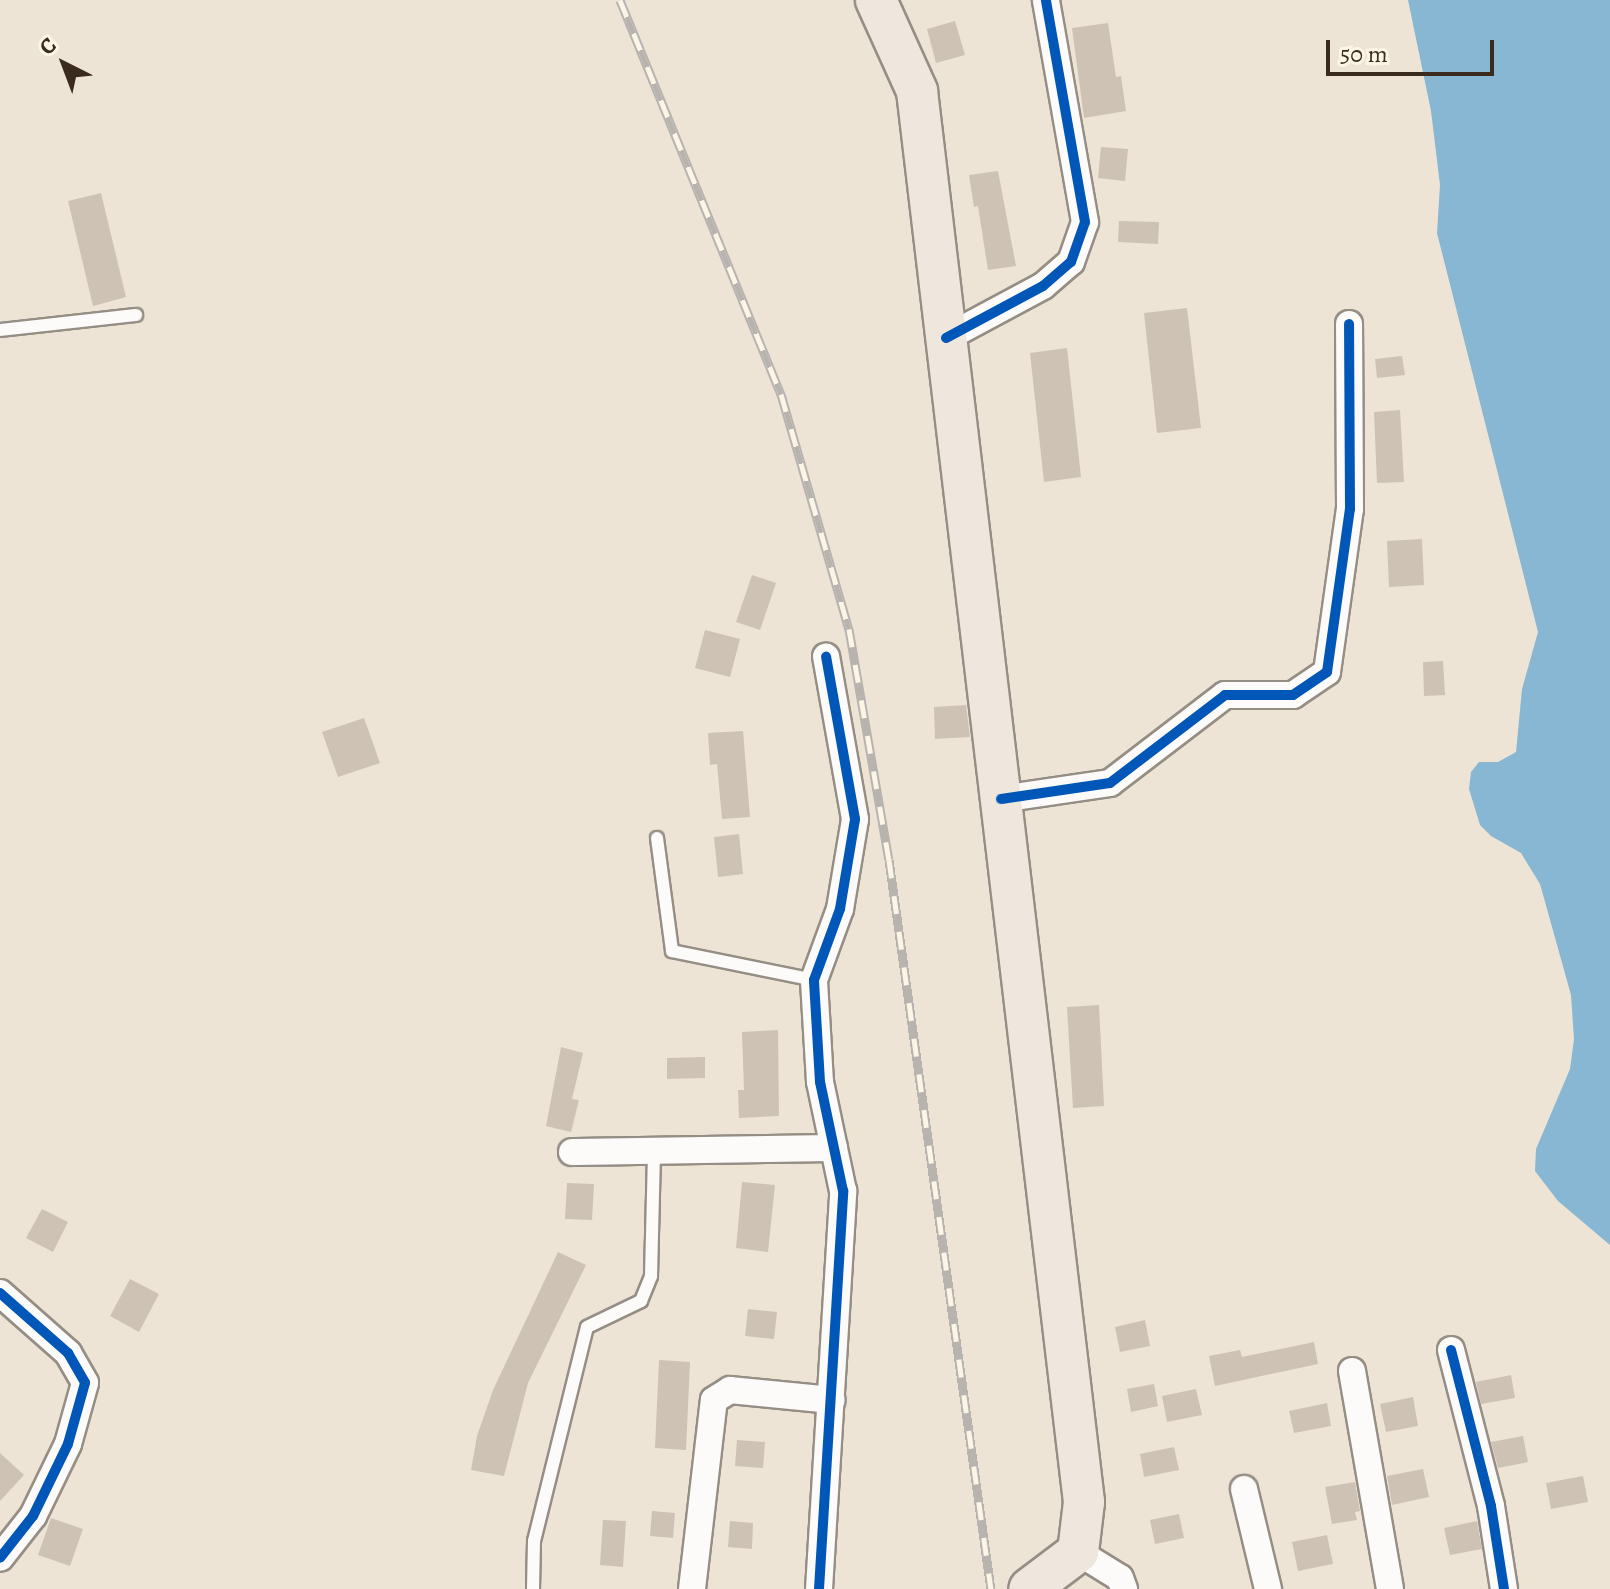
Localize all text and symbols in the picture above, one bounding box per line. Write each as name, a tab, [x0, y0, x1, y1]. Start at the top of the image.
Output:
north arrow	[24, 24, 104, 104]
scale bar	[1330, 24, 1498, 74]
text: С	[33, 30, 63, 62]
text: 50 m	[1340, 38, 1388, 70]

